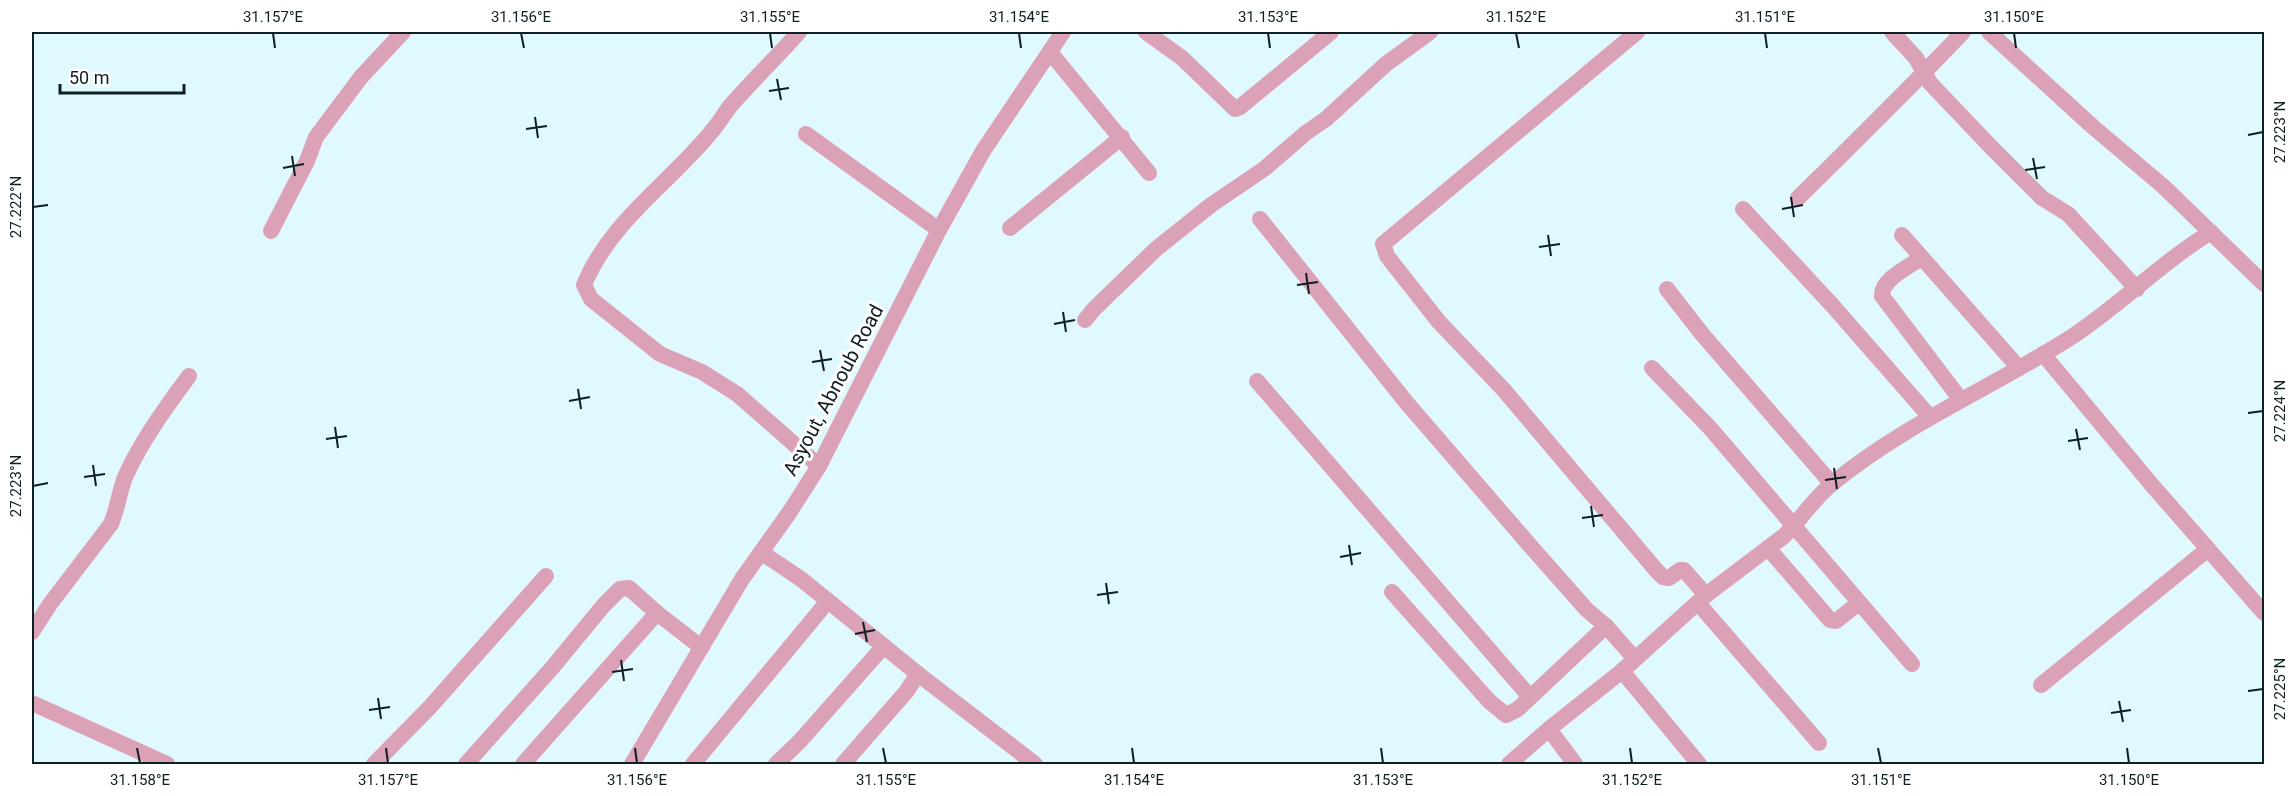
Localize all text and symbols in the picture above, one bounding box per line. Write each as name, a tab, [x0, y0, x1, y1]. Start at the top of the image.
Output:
text: 31.157°E	[243, 8, 304, 26]
text: 31.156°E	[491, 8, 552, 26]
text: 31.155°E	[740, 8, 801, 26]
text: 31.154°E	[989, 8, 1050, 26]
text: 31.153°E	[1238, 8, 1299, 26]
text: 31.152°E	[1486, 8, 1547, 26]
text: 31.151°E	[1735, 8, 1796, 26]
text: 31.150°E	[1984, 8, 2045, 26]
scale bar	[60, 57, 184, 95]
text: 50 m	[69, 67, 109, 88]
text: 27.223°N	[2271, 101, 2289, 163]
text: 27.222°N	[7, 176, 25, 238]
street label: Asyout, Abnoub Road	[778, 300, 888, 480]
text: 27.224°N	[2271, 380, 2289, 442]
text: 27.223°N	[7, 455, 25, 517]
text: 27.225°N	[2271, 658, 2289, 720]
text: 31.158°E	[110, 771, 171, 789]
text: 31.157°E	[358, 771, 419, 789]
text: 31.156°E	[607, 771, 668, 789]
text: 31.155°E	[856, 771, 917, 789]
text: 31.154°E	[1104, 771, 1165, 789]
text: 31.153°E	[1353, 771, 1414, 789]
text: 31.152°E	[1602, 771, 1663, 789]
text: 31.151°E	[1851, 771, 1912, 789]
text: 31.150°E	[2099, 771, 2160, 789]

